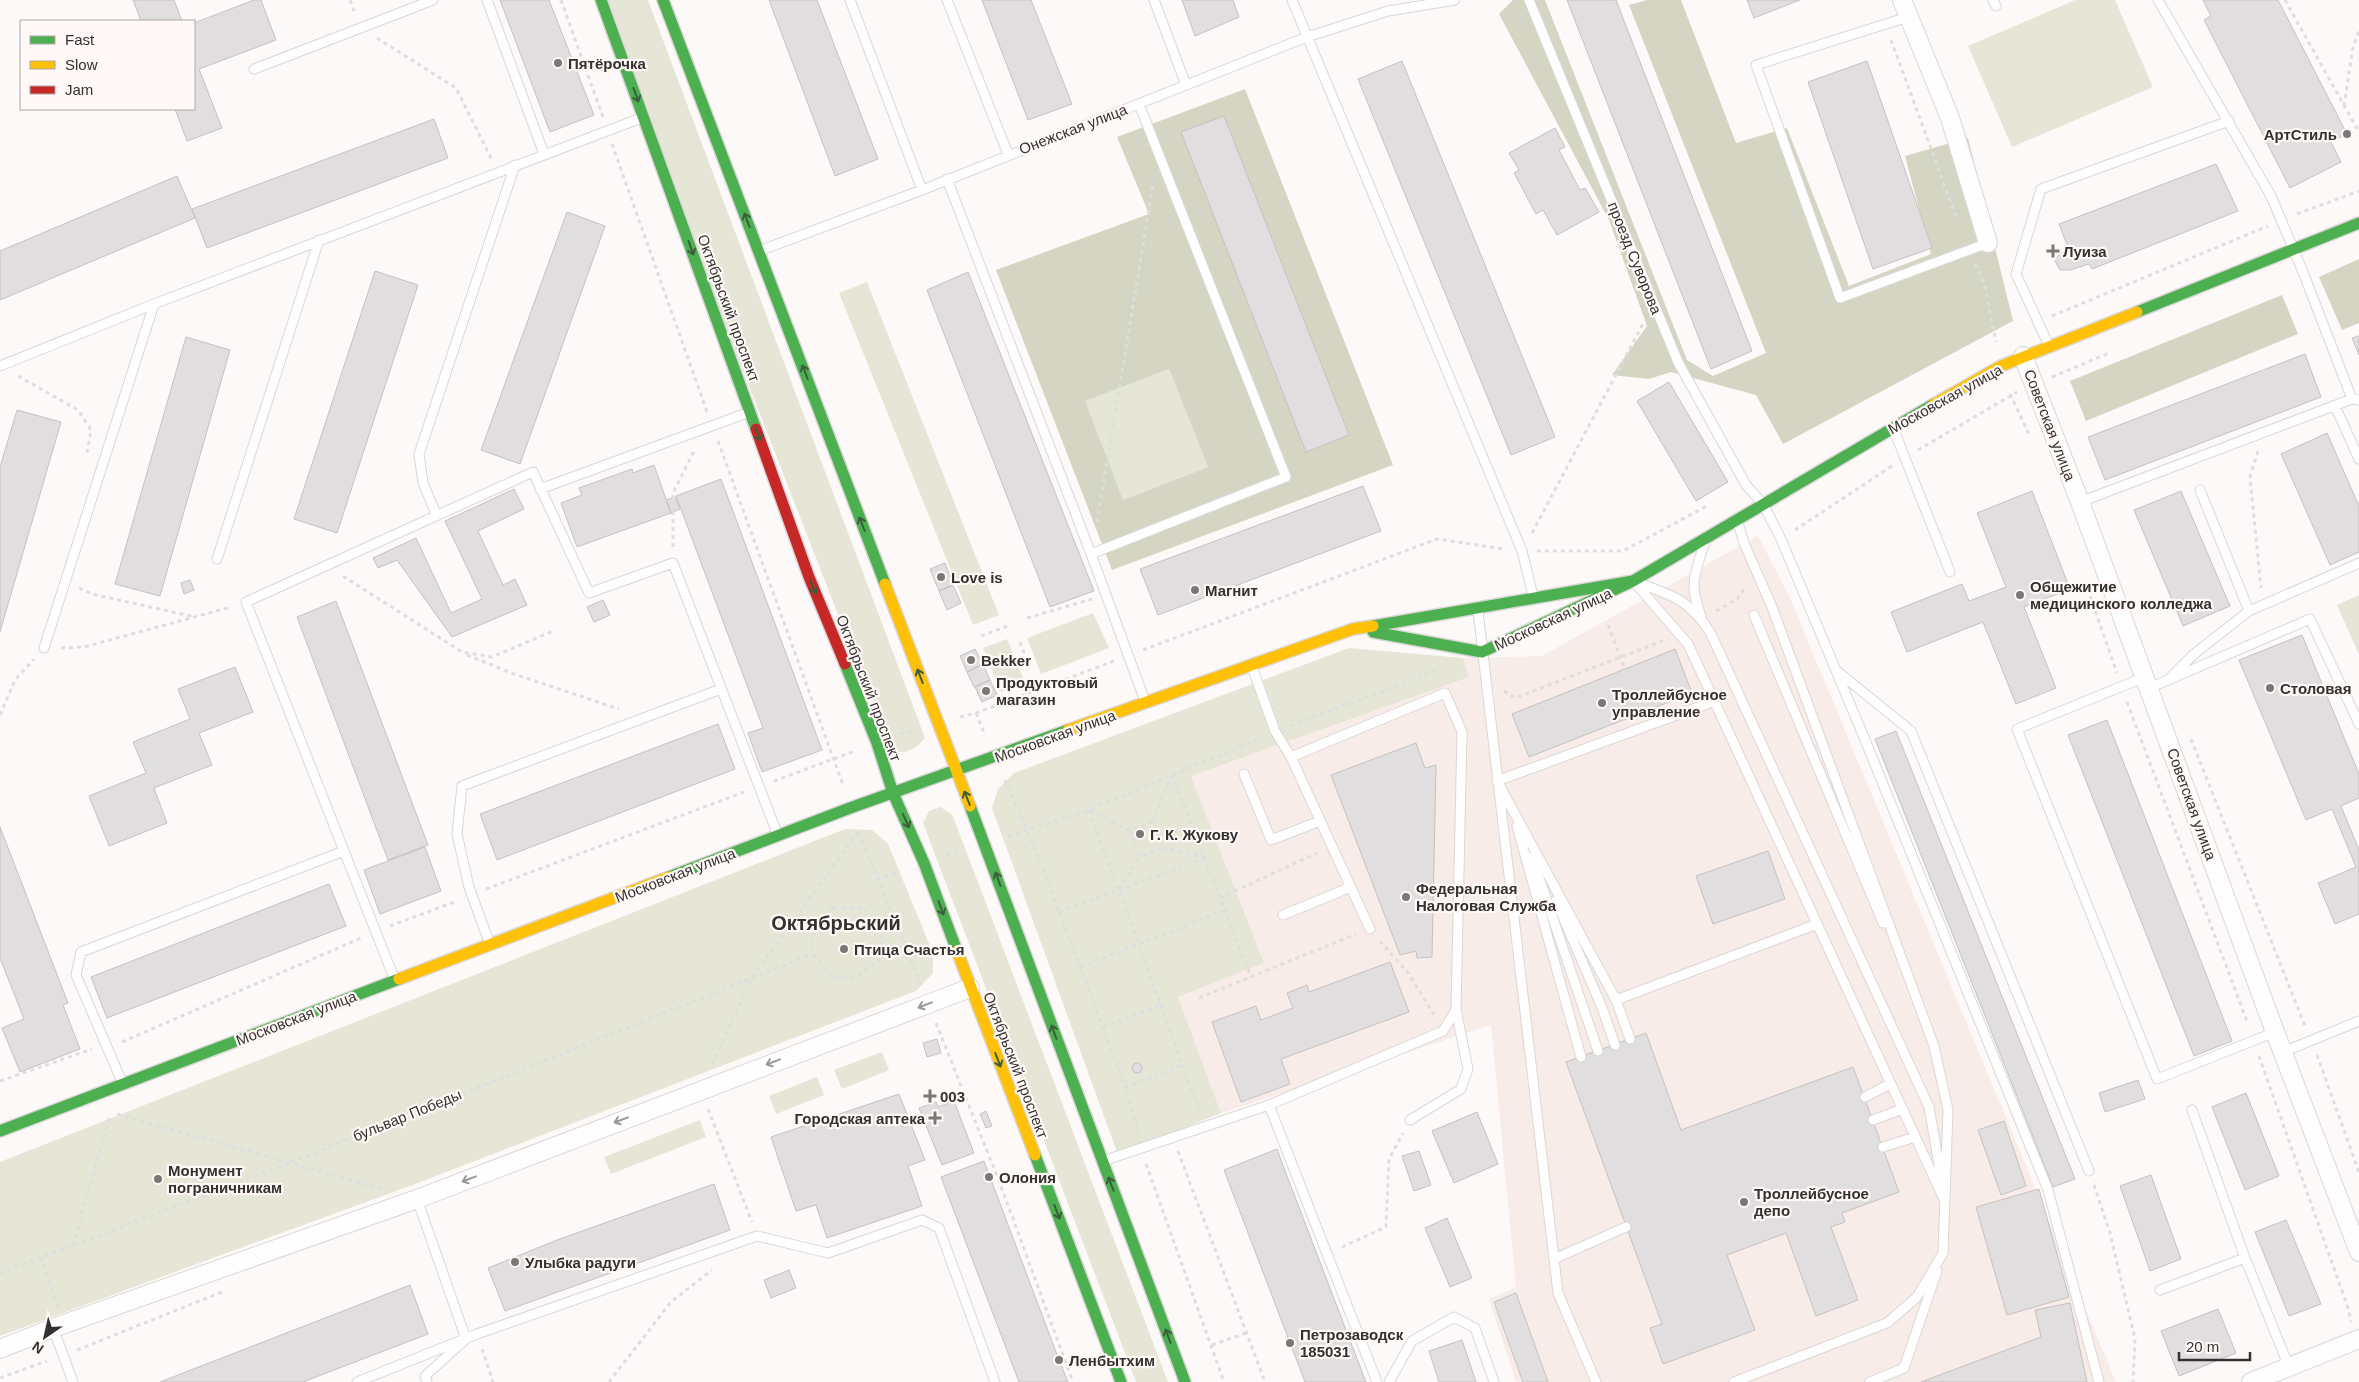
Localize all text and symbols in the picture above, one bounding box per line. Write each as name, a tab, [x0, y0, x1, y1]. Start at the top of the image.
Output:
legend	[20, 20, 195, 110]
text: Fast	[65, 31, 95, 48]
place label: Пятёрочка	[568, 55, 646, 72]
text: Slow	[65, 56, 98, 73]
marker: Пятёрочка	[552, 57, 564, 69]
text: Jam	[65, 81, 93, 98]
one-way arrow	[632, 87, 641, 102]
street label: Онежская улица	[1017, 100, 1130, 157]
place label: АртСтиль	[2264, 126, 2337, 143]
marker: АртСтиль	[2341, 128, 2353, 140]
street label: проезд Суворова	[1605, 199, 1666, 317]
one-way arrow	[742, 213, 752, 228]
street label: Октябрьский проспект	[694, 232, 764, 384]
one-way arrow	[687, 240, 696, 255]
place label: Луиза	[2063, 243, 2107, 260]
marker: Луиза	[2047, 245, 2059, 257]
street label: Московская улица	[1885, 360, 2006, 437]
one-way arrow	[800, 365, 809, 380]
street label: Советская улица	[2021, 367, 2079, 484]
one-way arrow	[753, 425, 763, 441]
one-way arrow	[857, 517, 866, 532]
place label: Love is	[951, 569, 1003, 586]
marker: Love is	[935, 571, 947, 583]
place label: Общежитие медицинского колледжа	[2030, 578, 2213, 612]
one-way arrow	[809, 579, 818, 594]
place label: Магнит	[1205, 582, 1258, 599]
marker: Магнит	[1189, 584, 1201, 596]
street label: Московская улица	[1492, 584, 1615, 654]
marker: Общежитие медицинского колледжа	[2014, 589, 2026, 601]
street label: Октябрьский проспект	[833, 612, 905, 764]
place label: Bekker	[981, 652, 1031, 669]
marker: Bekker	[965, 654, 977, 666]
one-way arrow	[914, 669, 924, 684]
place label: Продуктовый магазин	[996, 674, 1098, 708]
place label: Столовая	[2280, 680, 2351, 697]
marker: Столовая	[2264, 682, 2276, 694]
marker: Продуктовый магазин	[980, 685, 992, 697]
place label: Троллейбусное управление	[1612, 686, 1727, 720]
marker: Троллейбусное управление	[1596, 697, 1608, 709]
street label: Московская улица	[992, 706, 1118, 766]
street label: Советская улица	[2164, 746, 2220, 863]
one-way arrow	[961, 791, 971, 806]
one-way arrow	[901, 813, 911, 828]
place label: Г. К. Жукову	[1150, 826, 1239, 843]
marker: Г. К. Жукову	[1134, 828, 1146, 840]
street label: Московская улица	[612, 844, 738, 906]
one-way arrow	[993, 872, 1002, 887]
place label: Федеральная Налоговая Служба	[1416, 880, 1557, 914]
marker: Федеральная Налоговая Служба	[1400, 891, 1412, 903]
one-way arrow	[937, 900, 946, 916]
district label: Октябрьский	[771, 912, 901, 934]
place label: Птица Счастья	[854, 941, 965, 958]
marker: Птица Счастья	[838, 943, 850, 955]
street label: Московская улица	[233, 987, 359, 1049]
street label: Октябрьский проспект	[980, 989, 1052, 1141]
one-way arrow	[917, 1001, 933, 1010]
one-way arrow	[1049, 1024, 1058, 1040]
one-way arrow	[994, 1052, 1003, 1068]
one-way arrow	[765, 1059, 780, 1068]
street label: бульвар Победы	[350, 1085, 464, 1145]
place label: 003	[940, 1088, 965, 1105]
marker: 003	[924, 1090, 936, 1102]
place label: Городская аптека	[795, 1110, 926, 1127]
marker: Городская аптека	[929, 1112, 941, 1124]
one-way arrow	[614, 1116, 629, 1126]
place label: Монумент пограничникам	[168, 1162, 282, 1196]
place label: Олония	[999, 1169, 1056, 1186]
marker: Олония	[983, 1171, 995, 1183]
marker: Монумент пограничникам	[152, 1173, 164, 1185]
one-way arrow	[462, 1175, 477, 1184]
one-way arrow	[1106, 1177, 1116, 1192]
place label: Троллейбусное депо	[1754, 1185, 1869, 1219]
marker: Троллейбусное депо	[1738, 1196, 1750, 1208]
one-way arrow	[1053, 1204, 1062, 1219]
place label: Улыбка радуги	[525, 1254, 636, 1271]
marker: Улыбка радуги	[509, 1256, 521, 1268]
north arrow	[20, 1312, 70, 1362]
place label: Петрозаводск 185031	[1300, 1326, 1404, 1360]
one-way arrow	[1163, 1329, 1172, 1345]
scale bar	[2179, 1330, 2250, 1362]
marker: Петрозаводск 185031	[1284, 1337, 1296, 1349]
text: N	[29, 1338, 46, 1357]
text: 20 m	[2186, 1338, 2219, 1355]
place label: Ленбытхим	[1069, 1352, 1155, 1369]
marker: Ленбытхим	[1053, 1354, 1065, 1366]

